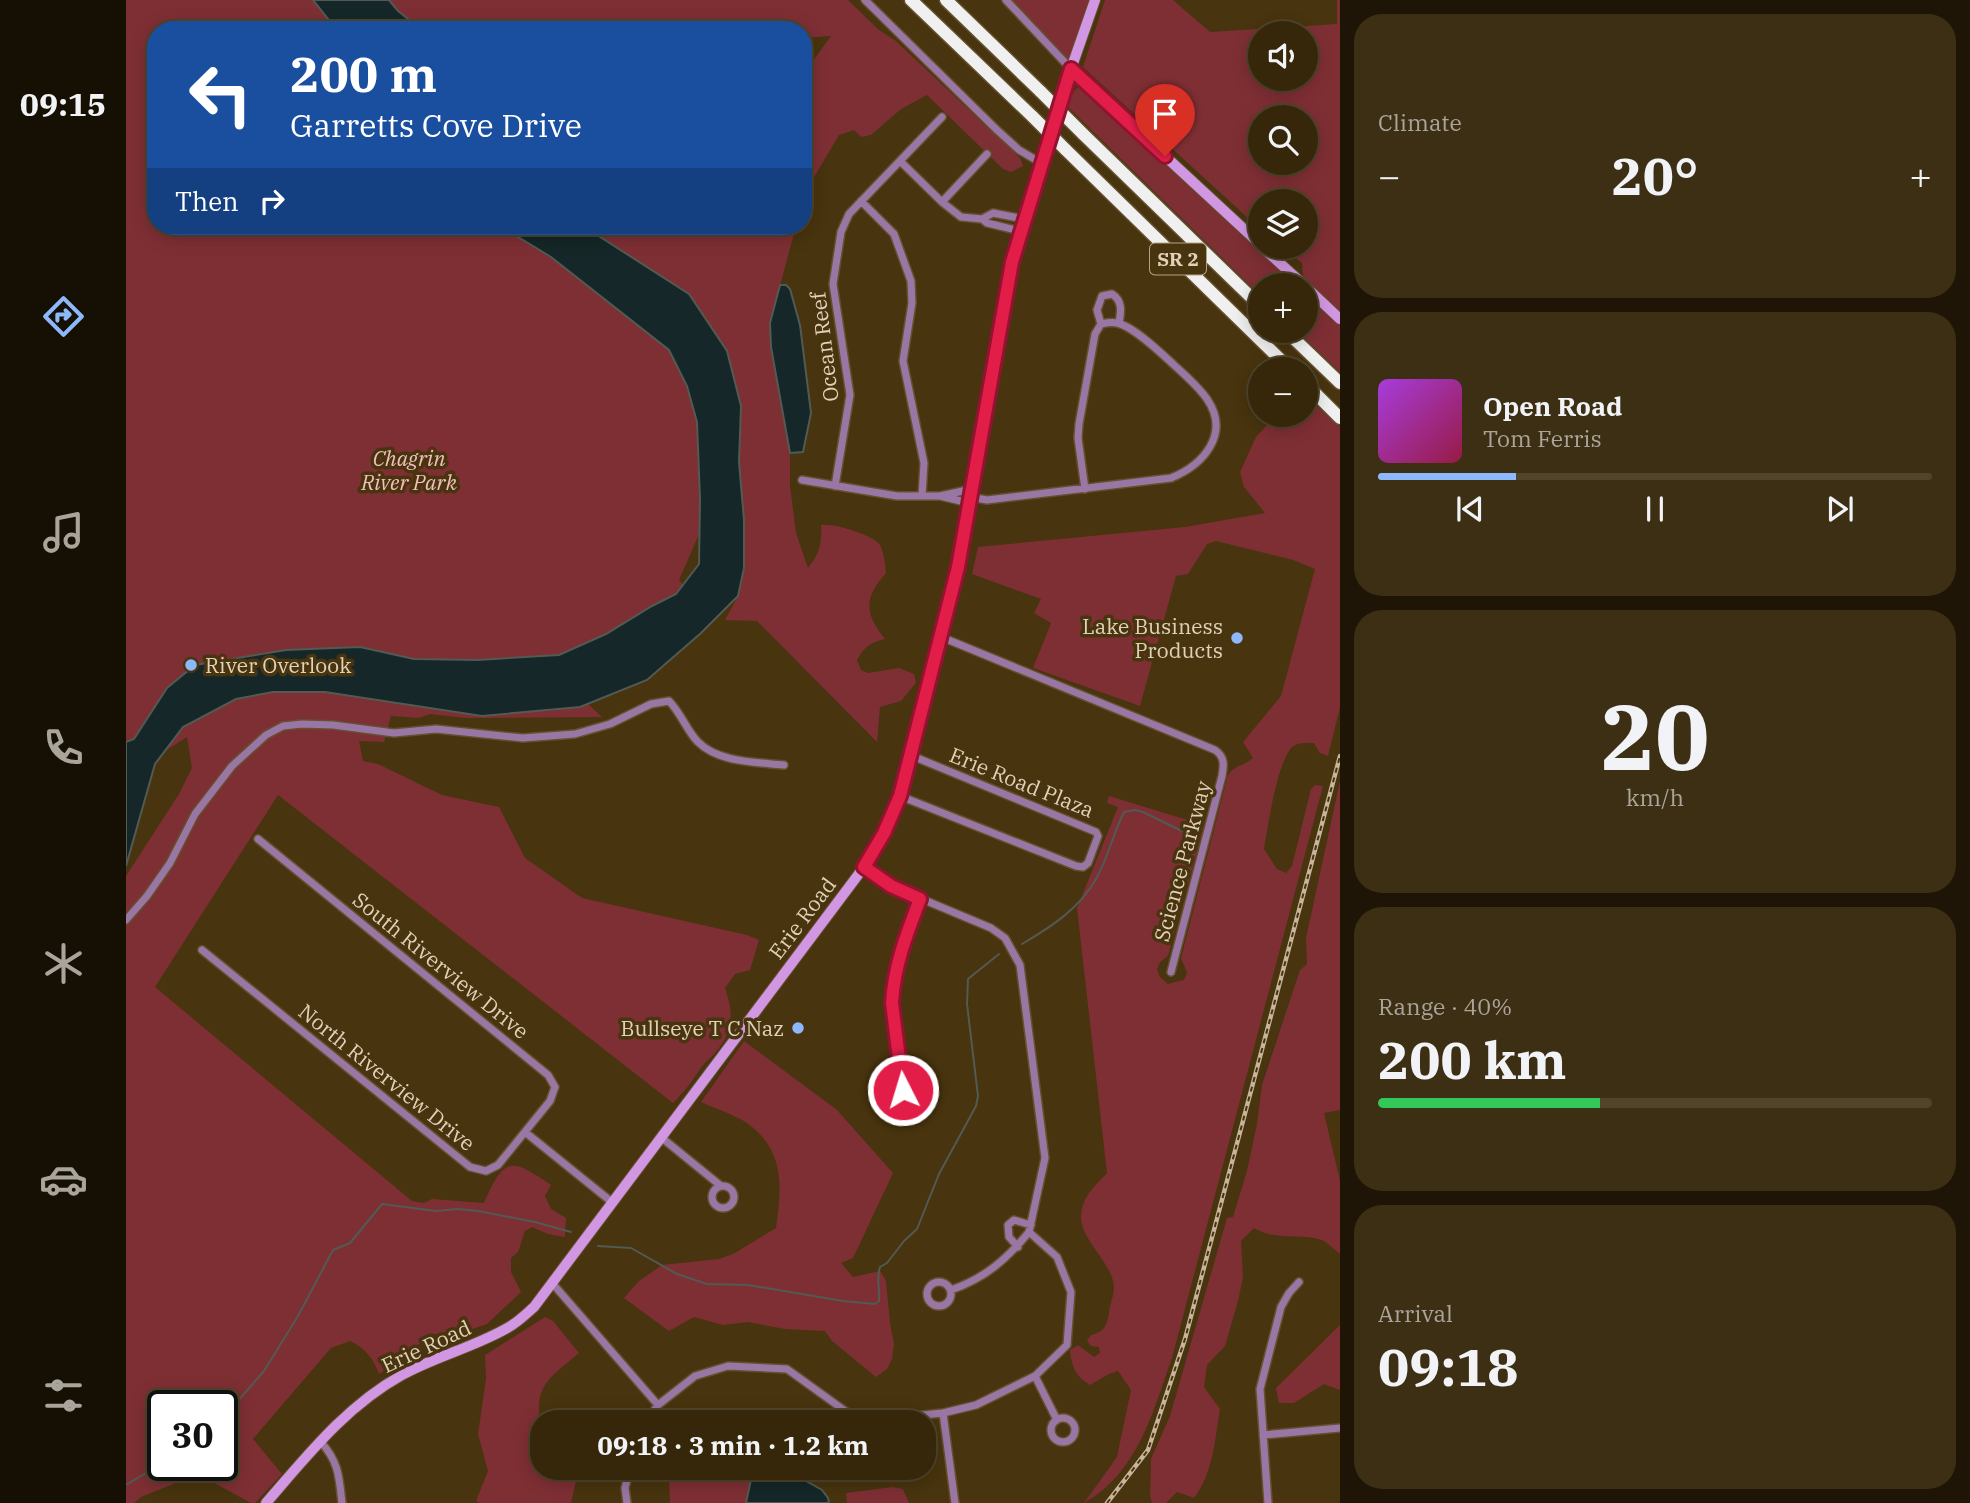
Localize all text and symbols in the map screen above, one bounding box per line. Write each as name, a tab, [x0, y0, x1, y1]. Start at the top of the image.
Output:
map controls	[1248, 21, 1318, 427]
button: sound	[1248, 21, 1318, 91]
text: 200 m	[290, 42, 437, 105]
icon: left	[175, 49, 266, 140]
text: 09:15	[20, 83, 106, 125]
pin	[1135, 84, 1195, 156]
icon: arrive	[1146, 95, 1184, 133]
text: Garretts Cove Drive	[290, 104, 582, 146]
button: search	[1248, 105, 1318, 175]
text: Climate	[1378, 107, 1462, 137]
text: 20°	[1612, 142, 1698, 209]
text: −	[1378, 151, 1401, 200]
text: +	[1909, 151, 1932, 200]
icon: right	[253, 182, 291, 220]
text: Then	[175, 184, 239, 218]
button: layers	[1248, 189, 1318, 259]
road number: SR 2	[1150, 244, 1206, 274]
button: +	[1248, 273, 1318, 343]
street label: Ocean Reef	[803, 289, 845, 403]
icon: directions	[39, 292, 88, 341]
button: −	[1248, 357, 1318, 427]
text: Open Road	[1483, 389, 1622, 423]
text: Tom Ferris	[1483, 423, 1602, 453]
park label: Chagrin River Park	[360, 444, 458, 496]
icon: previous	[1451, 490, 1489, 528]
icon: pause	[1636, 490, 1674, 528]
icon: next	[1821, 490, 1859, 528]
icon: music	[39, 508, 88, 557]
place label: Lake Business Products	[1082, 612, 1223, 664]
marker: Lake Business Products	[1229, 630, 1245, 646]
place label: River Overlook	[205, 651, 352, 679]
marker: River Overlook	[183, 657, 199, 673]
text: 20	[1600, 677, 1710, 795]
icon: phone	[39, 723, 88, 772]
street label: Erie Road Plaza	[946, 740, 1098, 824]
street label: Science Parkway	[1147, 777, 1217, 945]
text: km/h	[1626, 782, 1684, 812]
street label: Erie Road	[762, 871, 842, 965]
street label: South Riverview Drive	[347, 885, 535, 1045]
icon: climate	[39, 939, 88, 988]
text: Range · 40%	[1378, 991, 1512, 1021]
street label: North Riverview Drive	[293, 997, 481, 1157]
place label: Bullseye T C Naz	[621, 1014, 784, 1042]
marker: Bullseye T C Naz	[790, 1020, 806, 1036]
text: 200 km	[1378, 1026, 1567, 1093]
position arrow	[866, 1053, 940, 1127]
icon: car	[39, 1155, 88, 1204]
text: Arrival	[1378, 1298, 1453, 1328]
street label: Erie Road	[377, 1313, 475, 1379]
text: 09:18	[1378, 1333, 1519, 1400]
icon: filters	[39, 1371, 88, 1420]
speed limit sign: 30	[147, 1390, 238, 1481]
text: 09:18 · 3 min · 1.2 km	[597, 1428, 869, 1462]

